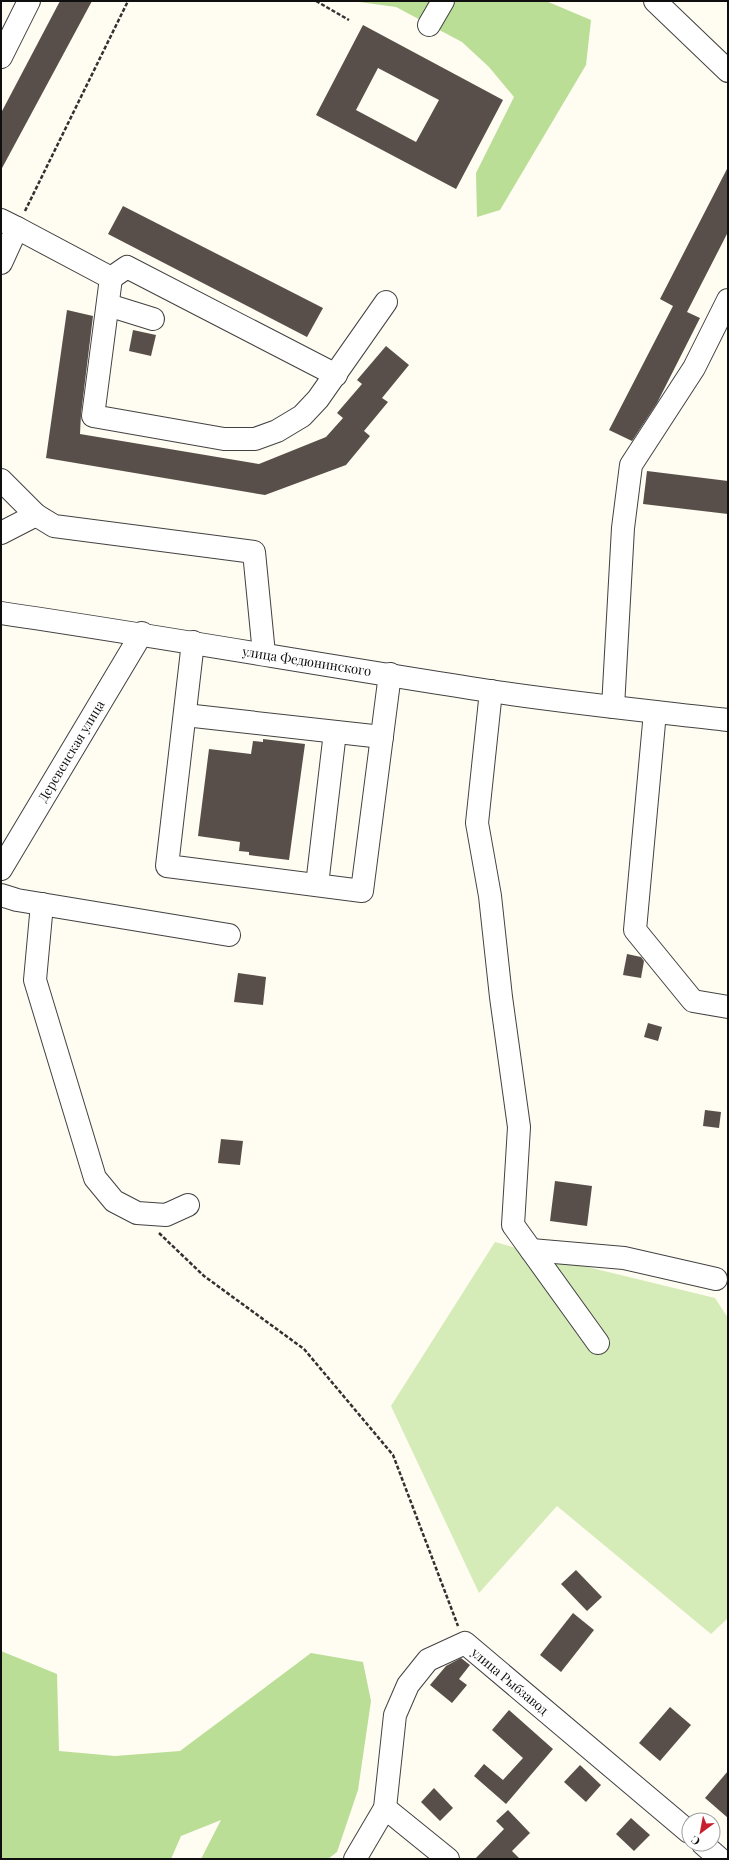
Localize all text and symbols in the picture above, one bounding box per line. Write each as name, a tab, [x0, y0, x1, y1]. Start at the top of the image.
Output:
street label: улица Федюнинского	[240, 642, 373, 679]
street label: Деревенская улица	[33, 696, 108, 805]
street label: улица Рыбзавод	[467, 1643, 553, 1718]
north arrow	[681, 1812, 721, 1852]
text: С	[688, 1832, 703, 1849]

